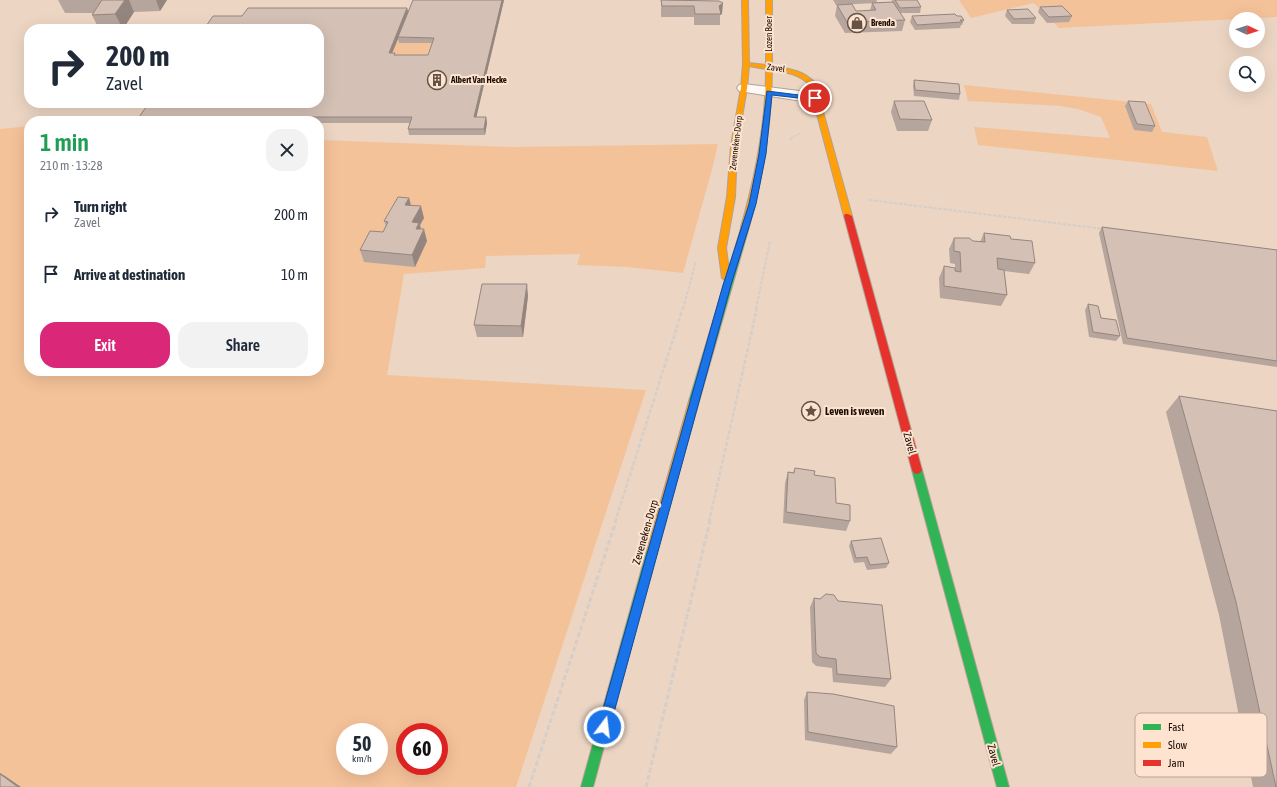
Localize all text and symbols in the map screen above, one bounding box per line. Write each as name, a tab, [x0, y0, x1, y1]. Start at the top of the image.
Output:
shop icon: Brenda	[846, 12, 868, 34]
north arrow	[1229, 12, 1265, 48]
map controls	[1229, 12, 1265, 92]
street label: Lozen Boer	[764, 16, 774, 52]
place label: Brenda	[871, 18, 895, 28]
icon: right	[40, 40, 92, 92]
text: 200 m	[106, 40, 169, 72]
button: search	[1229, 56, 1265, 92]
street label: Zavel	[766, 62, 786, 74]
building icon: Albert Van Hecke	[426, 69, 448, 91]
text: Zavel	[106, 73, 143, 94]
place label: Albert Van Hecke	[450, 75, 507, 85]
pin	[798, 81, 832, 115]
icon: arrive	[804, 87, 826, 109]
street label: Zeveneken-Dorp	[728, 115, 744, 171]
text: 1 min	[40, 129, 89, 156]
button: close	[266, 129, 308, 171]
text: 210 m · 13:28	[40, 158, 103, 173]
text: Turn right	[74, 198, 127, 215]
icon: right	[40, 203, 62, 225]
text: 200 m	[274, 206, 308, 223]
text: Zavel	[74, 215, 100, 230]
icon: arrive	[40, 263, 62, 285]
text: Arrive at destination	[74, 266, 185, 283]
text: 10 m	[281, 266, 308, 283]
button: Exit	[40, 322, 170, 368]
button: Share	[178, 322, 308, 368]
place icon: Leven is weven	[800, 400, 822, 422]
place label: Leven is weven	[825, 405, 884, 417]
street label: Zavel	[901, 431, 919, 455]
street label: Zeveneken-Dorp	[630, 498, 660, 566]
position arrow	[583, 706, 625, 748]
legend	[1135, 713, 1267, 777]
text: Fast	[1168, 721, 1184, 733]
speed limit sign: 60	[396, 723, 448, 775]
text: 50	[353, 732, 371, 755]
text: Slow	[1168, 739, 1187, 751]
street label: Zavel	[985, 743, 1003, 767]
text: km/h	[352, 753, 372, 764]
text: Jam	[1168, 757, 1185, 769]

